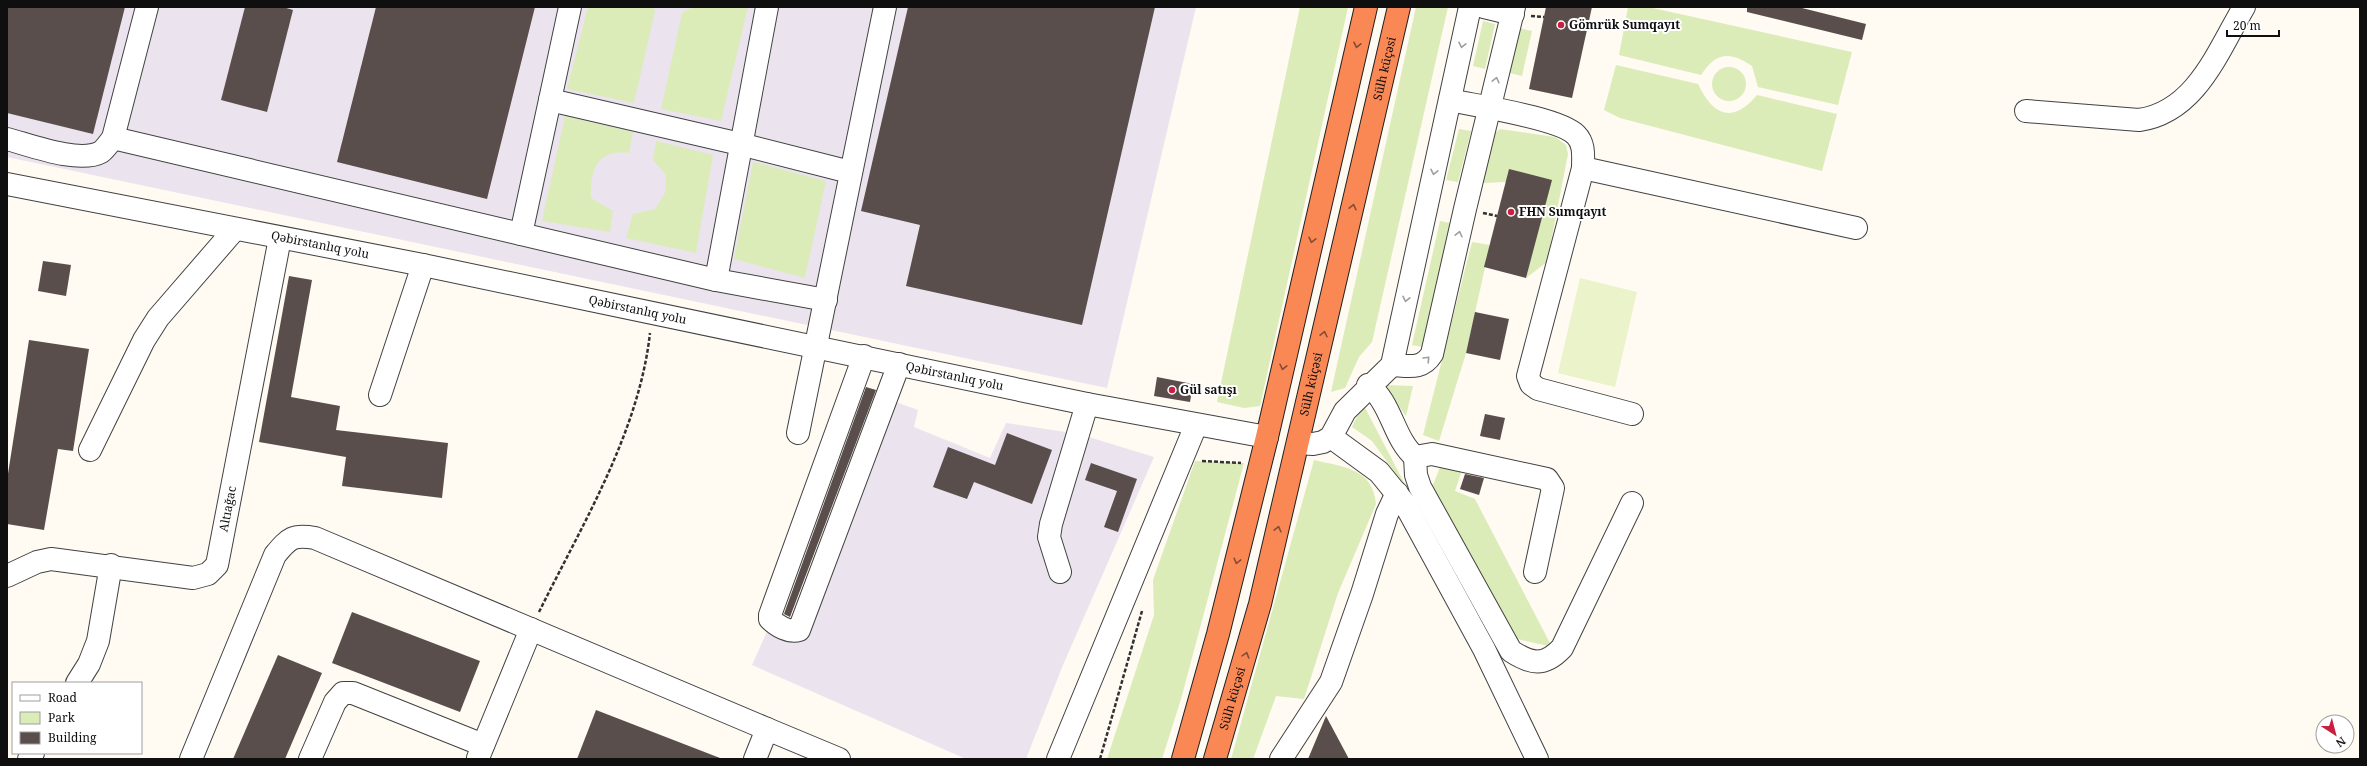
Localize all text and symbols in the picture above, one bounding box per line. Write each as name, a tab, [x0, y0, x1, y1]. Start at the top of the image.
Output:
scale bar	[2227, 12, 2279, 38]
place label: Gömrük Sumqayıt	[1569, 16, 1680, 33]
text: 20 m	[2233, 17, 2261, 34]
marker: Gömrük Sumqayıt	[1556, 20, 1566, 30]
street label: Sülh küçəsi	[1369, 35, 1400, 102]
one-way arrow	[1354, 42, 1362, 48]
one-way arrow	[1458, 42, 1466, 48]
one-way arrow	[1491, 77, 1500, 84]
one-way arrow	[1430, 169, 1438, 175]
place label: FHN Sumqayıt	[1519, 203, 1607, 220]
one-way arrow	[1348, 204, 1356, 210]
marker: FHN Sumqayıt	[1506, 207, 1516, 217]
street label: Qəbirstanlıq yolu	[270, 227, 371, 262]
one-way arrow	[1455, 231, 1463, 237]
one-way arrow	[1309, 237, 1317, 243]
street label: Qəbirstanlıq yolu	[587, 291, 688, 328]
one-way arrow	[1403, 296, 1411, 302]
one-way arrow	[1319, 331, 1327, 337]
street label: Sülh küçəsi	[1295, 350, 1326, 418]
one-way arrow	[1423, 356, 1430, 364]
street label: Qəbirstanlıq yolu	[904, 357, 1006, 394]
one-way arrow	[1279, 363, 1287, 370]
place label: Gül satışı	[1180, 381, 1237, 398]
marker: Gül satışı	[1167, 385, 1177, 395]
street label: Altıağac	[215, 485, 240, 533]
one-way arrow	[1274, 526, 1282, 532]
one-way arrow	[1233, 558, 1241, 564]
one-way arrow	[1242, 651, 1250, 658]
street label: Sülh küçəsi	[1215, 665, 1249, 732]
legend	[12, 682, 142, 754]
text: Road	[48, 689, 78, 706]
text: Park	[48, 709, 76, 726]
north arrow	[2315, 714, 2355, 754]
text: Building	[48, 729, 97, 746]
text: N	[2333, 734, 2349, 751]

